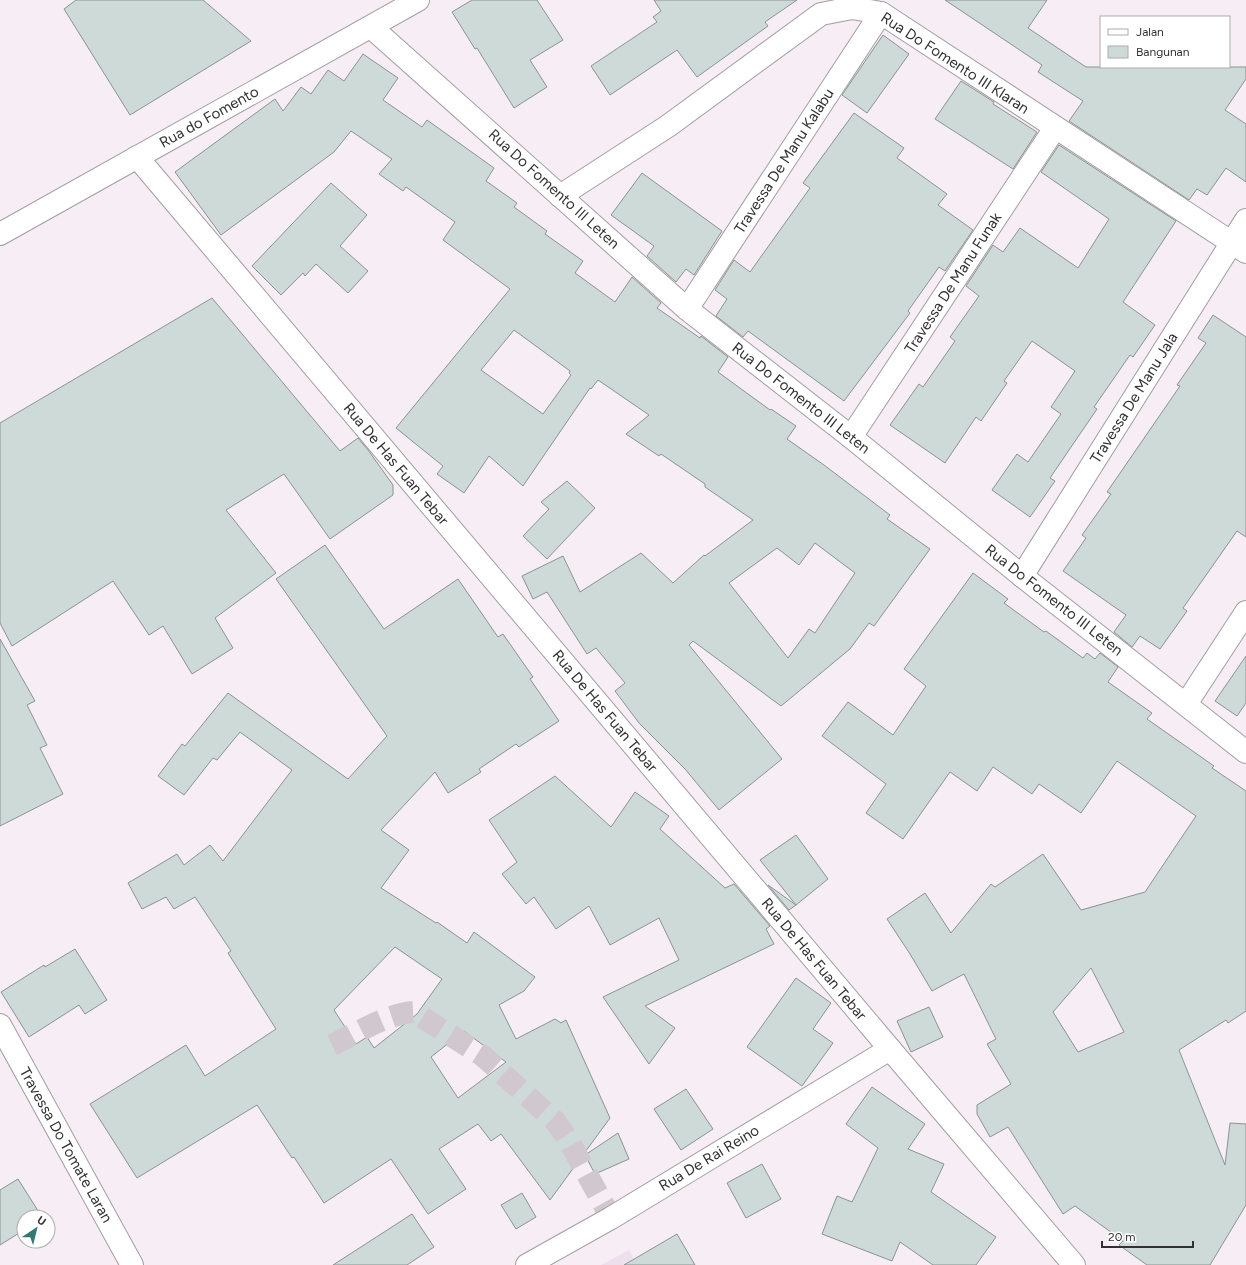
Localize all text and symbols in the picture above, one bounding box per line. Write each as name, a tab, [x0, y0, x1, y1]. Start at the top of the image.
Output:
street label: Rua Do Fomento III Klaran	[878, 8, 1032, 118]
legend	[1100, 16, 1230, 68]
text: Jalan	[1136, 25, 1164, 39]
text: Bangunan	[1136, 45, 1190, 59]
street label: Rua do Fomento	[156, 82, 262, 152]
street label: Travessa De Manu Kalabu	[730, 85, 838, 237]
street label: Rua Do Fomento III Leten	[485, 125, 623, 253]
street label: Travessa De Manu Funak	[901, 209, 1006, 357]
street label: Travessa De Manu Jala	[1086, 329, 1182, 467]
street label: Rua Do Fomento III Leten	[728, 339, 874, 457]
street label: Rua De Has Fuan Tebar	[340, 399, 452, 529]
street label: Rua Do Fomento III Leten	[981, 541, 1127, 659]
street label: Rua De Has Fuan Tebar	[549, 646, 661, 776]
street label: Rua De Has Fuan Tebar	[758, 894, 870, 1024]
street label: Travessa Do Tomate Laran	[16, 1064, 116, 1226]
street label: Rua De Rai Reino	[656, 1121, 763, 1195]
north arrow	[16, 1209, 56, 1249]
text: U	[35, 1214, 49, 1229]
scale bar	[1102, 1223, 1193, 1249]
text: 20 m	[1108, 1230, 1136, 1244]

